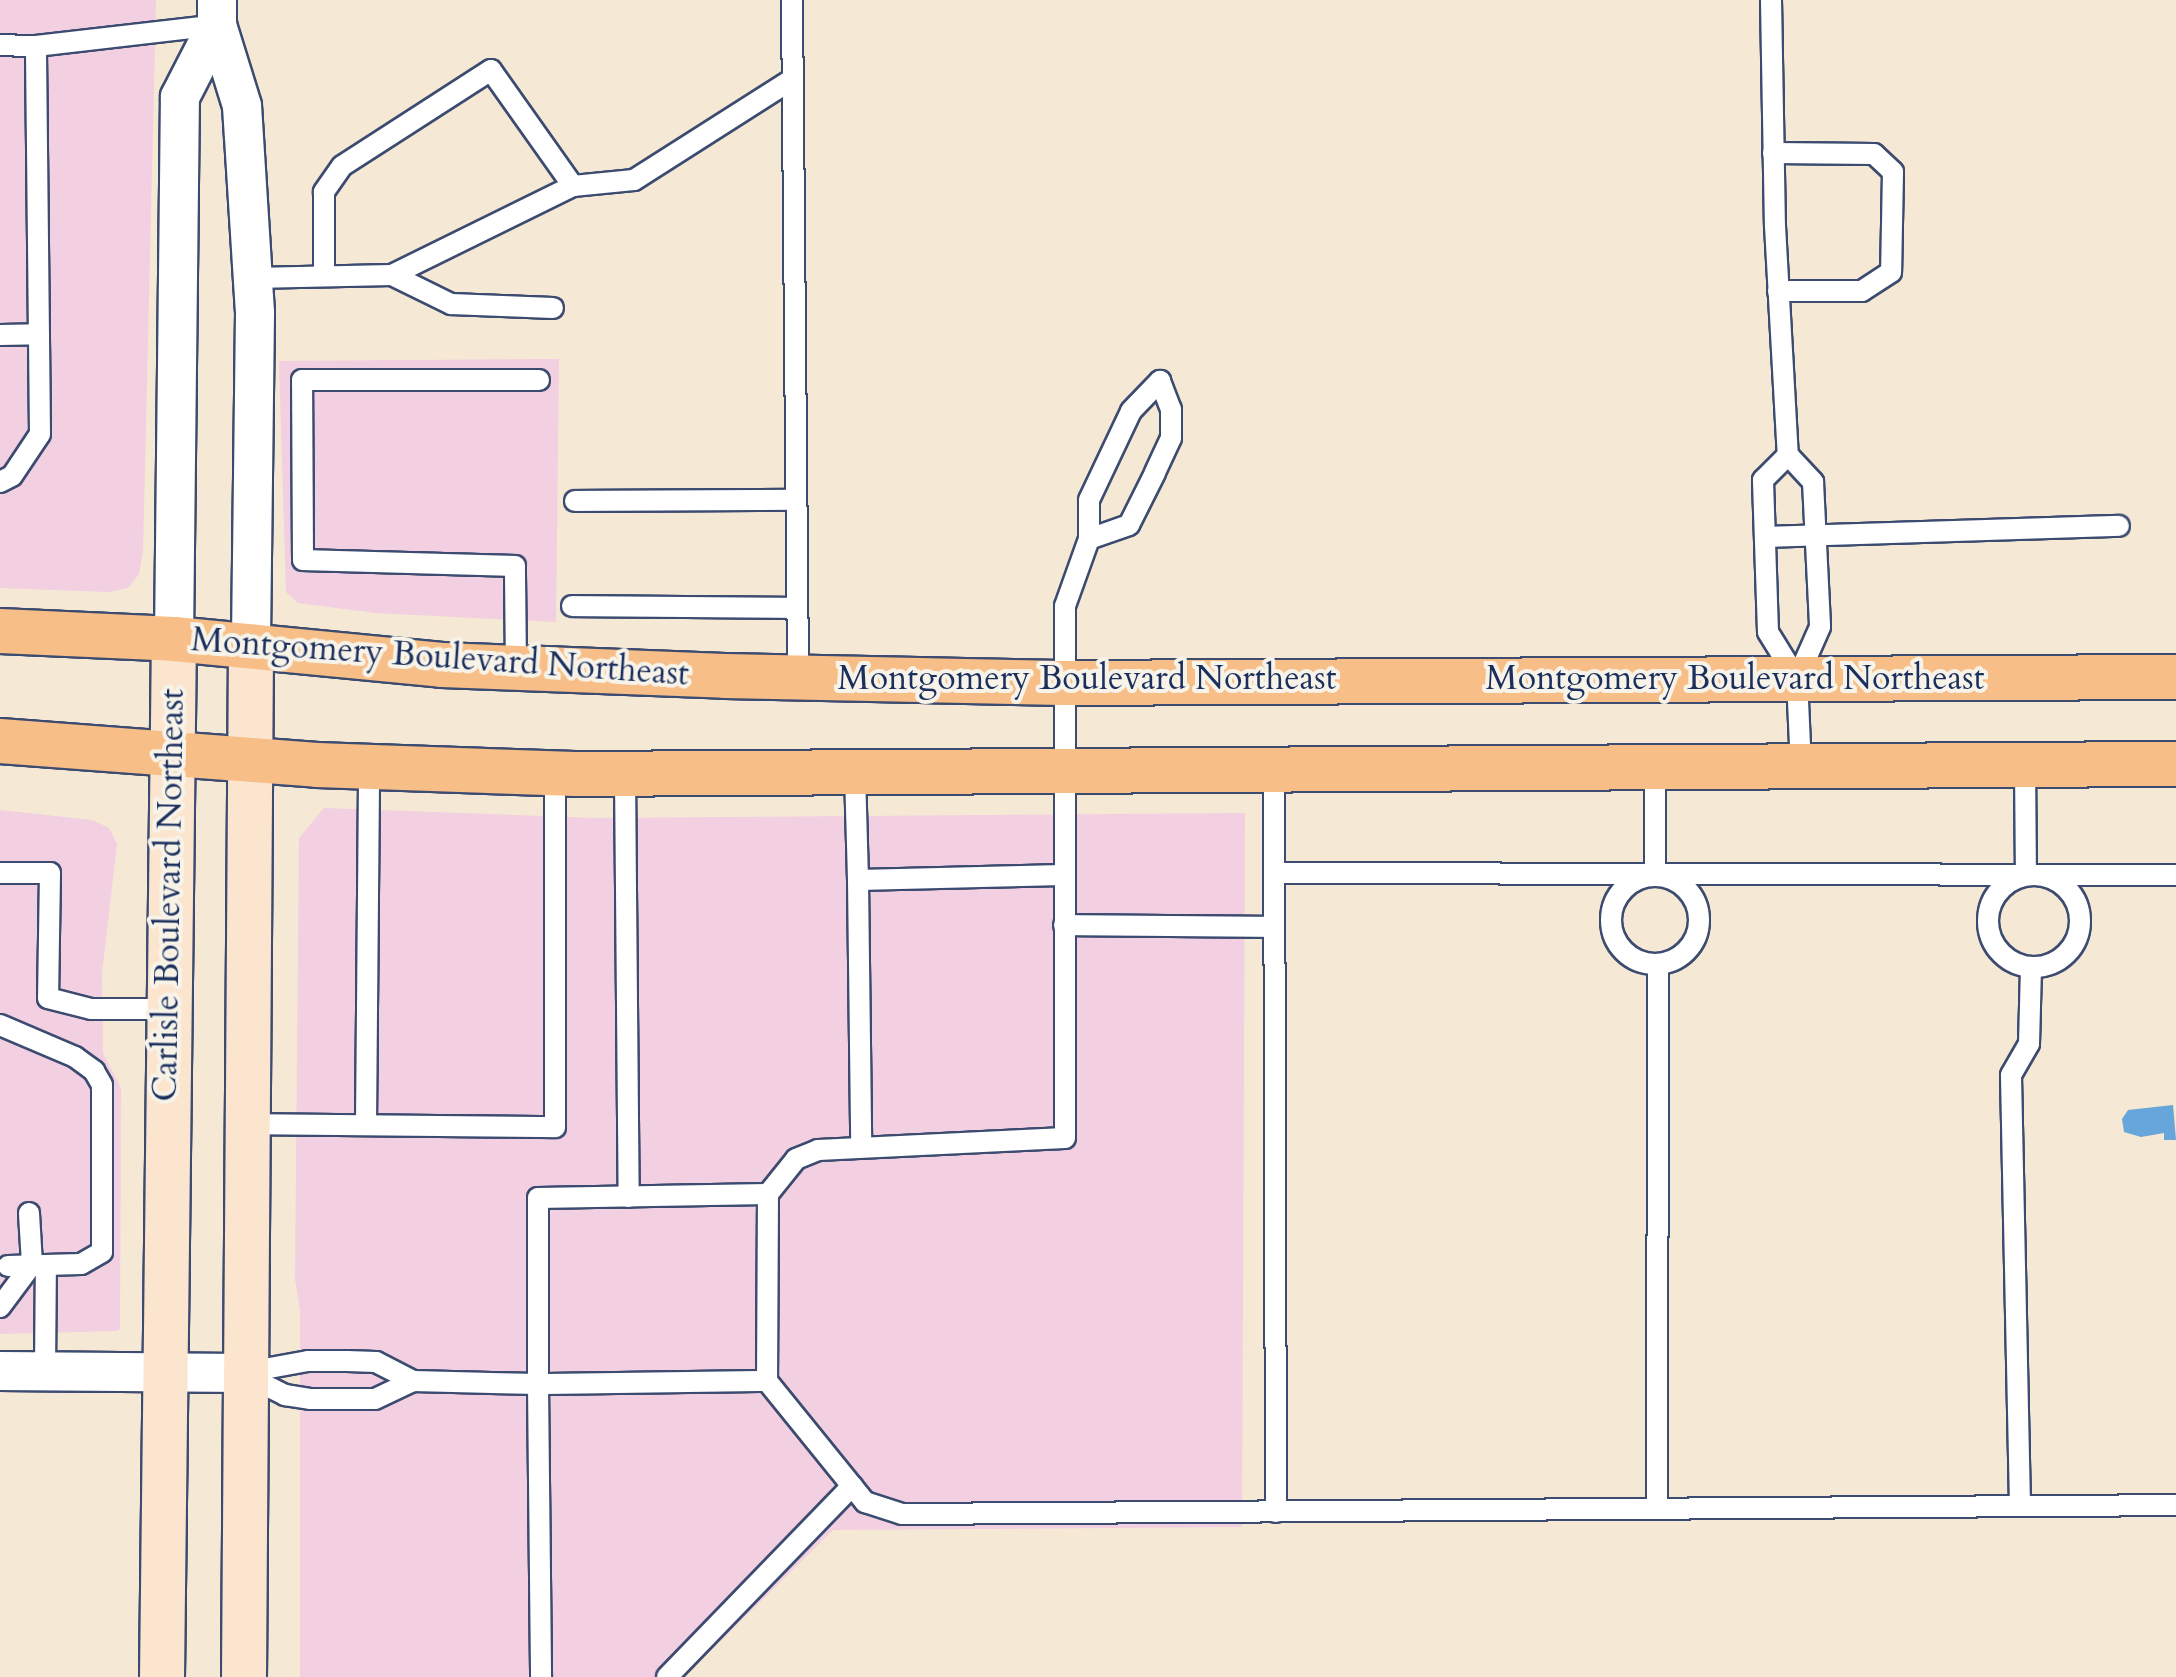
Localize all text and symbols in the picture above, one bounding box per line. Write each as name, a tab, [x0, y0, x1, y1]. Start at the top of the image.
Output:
street label: Montgomery Boulevard Northeast	[190, 619, 690, 695]
street label: Montgomery Boulevard Northeast	[838, 659, 1336, 699]
street label: Montgomery Boulevard Northeast	[1486, 659, 1984, 699]
street label: Carlisle Boulevard Northeast	[145, 688, 193, 1102]

